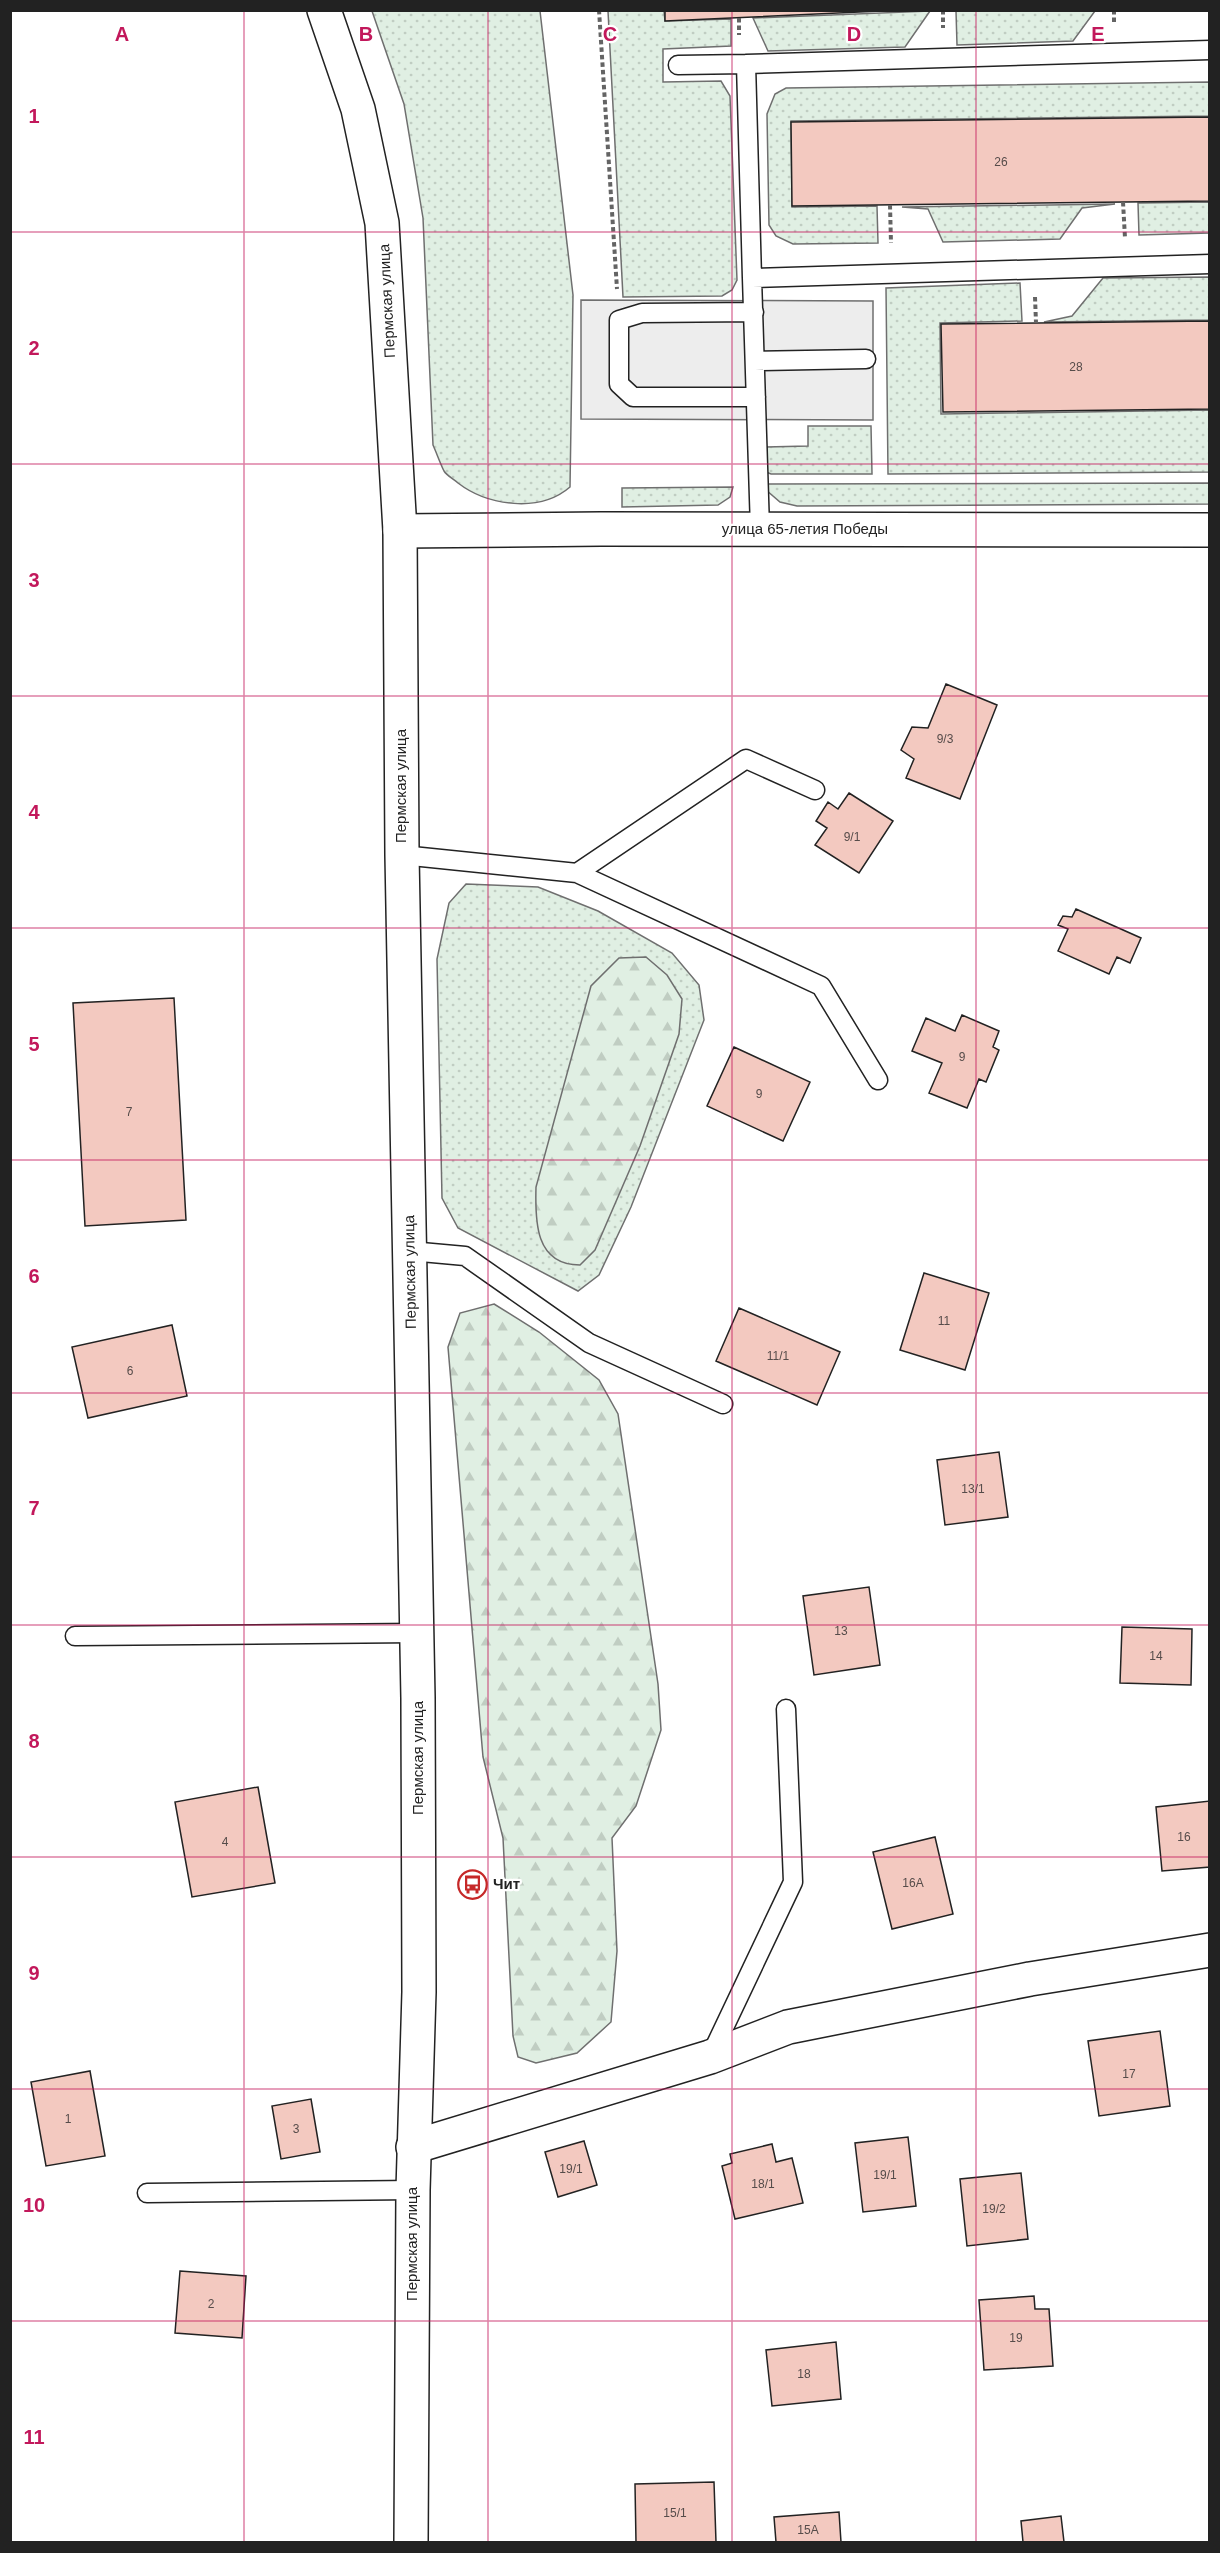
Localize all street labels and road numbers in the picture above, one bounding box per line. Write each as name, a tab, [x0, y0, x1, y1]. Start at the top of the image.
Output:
street label: Пермская улица	[375, 243, 398, 358]
street label: улица 65-летия Победы	[722, 520, 888, 537]
street label: Пермская улица	[392, 728, 409, 843]
street label: Пермская улица	[400, 1214, 419, 1329]
street label: Пермская улица	[409, 1700, 426, 1815]
street label: Пермская улица	[403, 2186, 420, 2301]

